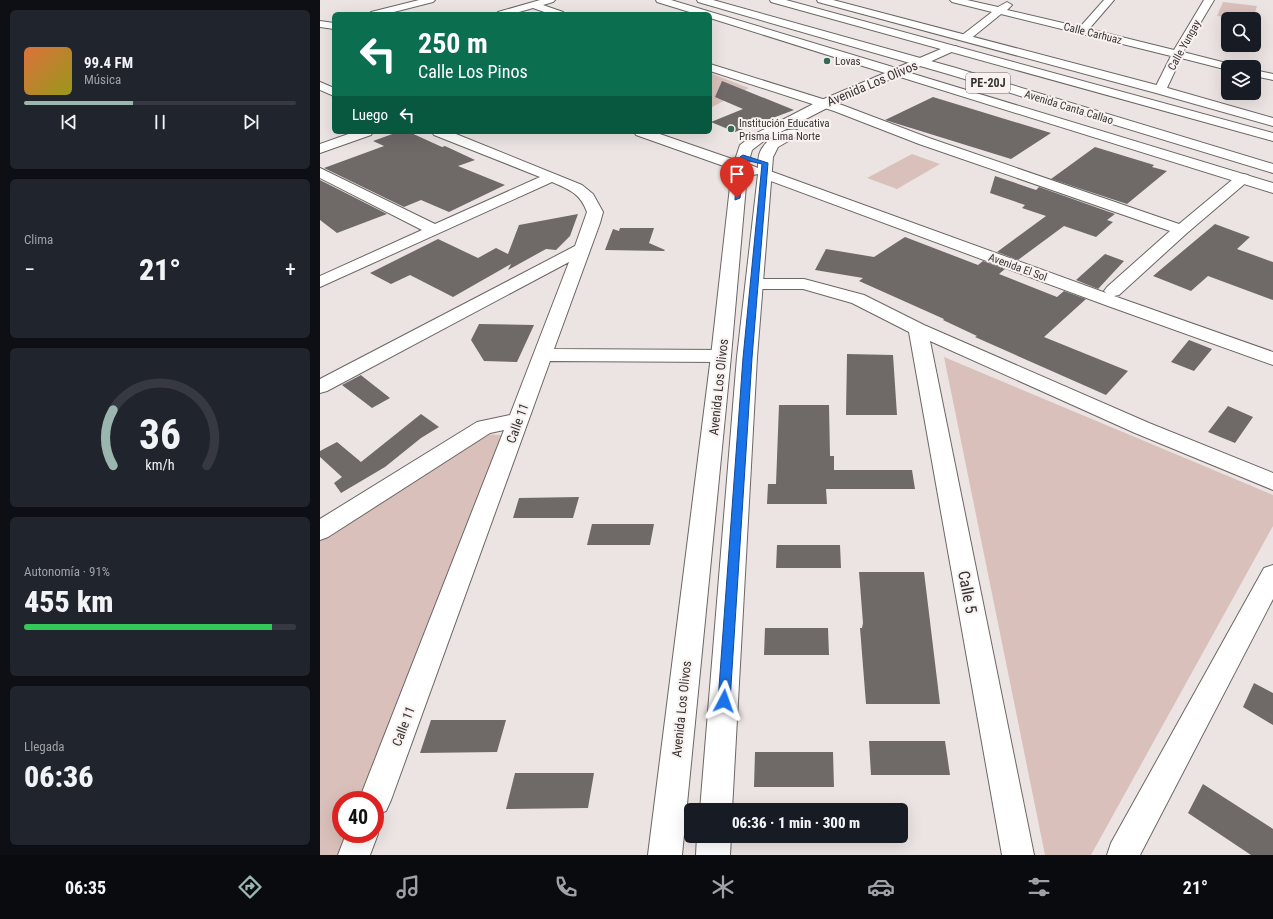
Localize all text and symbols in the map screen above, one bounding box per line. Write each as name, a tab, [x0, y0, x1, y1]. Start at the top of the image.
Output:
map controls	[1221, 12, 1261, 100]
button: search	[1221, 12, 1261, 52]
street label: Calle Yungay	[1165, 17, 1204, 73]
street label: Calle Carhuaz	[1062, 20, 1124, 47]
text: 250 m	[418, 27, 488, 60]
icon: left	[352, 28, 404, 80]
text: 99.4 FM	[84, 54, 133, 72]
place label: Lovas	[835, 55, 861, 68]
marker: Lovas	[822, 56, 832, 66]
street label: Avenida Los Olivos	[825, 58, 920, 109]
button: layers	[1221, 60, 1261, 100]
text: Calle Los Pinos	[418, 61, 528, 82]
text: Música	[84, 72, 121, 87]
road number: PE-20J	[966, 73, 1010, 93]
street label: Avenida Canta Callao	[1023, 88, 1115, 127]
icon: left	[396, 104, 418, 126]
text: Luego	[352, 106, 388, 124]
icon: previous	[58, 111, 80, 133]
icon: pause	[149, 111, 171, 133]
icon: next	[240, 111, 262, 133]
place label: Institución Educativa Prisma Lima Norte	[739, 117, 830, 143]
marker: Institución Educativa Prisma Lima Norte	[726, 124, 736, 134]
pin	[720, 157, 754, 198]
icon: arrive	[726, 163, 748, 185]
text: Clima	[24, 232, 53, 247]
street label: Avenida El Sol	[987, 251, 1049, 284]
text: 21°	[139, 252, 181, 287]
text: −	[24, 257, 35, 282]
text: +	[285, 257, 296, 282]
street label: Avenida Los Olivos	[706, 338, 731, 436]
street label: Calle 11	[503, 401, 532, 445]
text: 36	[139, 409, 181, 458]
text: km/h	[145, 456, 175, 472]
text: Autonomía · 91%	[24, 564, 110, 579]
street label: Calle 5	[954, 569, 981, 615]
text: 455 km	[24, 584, 113, 619]
street label: Avenida Los Olivos	[669, 660, 694, 758]
position arrow	[703, 680, 745, 722]
street label: Calle 11	[389, 704, 418, 748]
text: Llegada	[24, 739, 65, 754]
text: 06:36	[24, 759, 93, 794]
speed limit sign: 40	[332, 791, 384, 843]
text: 06:36 · 1 min · 300 m	[732, 814, 860, 832]
icon: directions	[236, 873, 264, 901]
icon: music	[394, 873, 422, 901]
icon: phone	[552, 873, 580, 901]
icon: climate	[709, 873, 737, 901]
icon: car	[867, 873, 895, 901]
icon: filters	[1025, 873, 1053, 901]
text: 06:35	[65, 877, 106, 898]
text: 21°	[1183, 877, 1208, 898]

